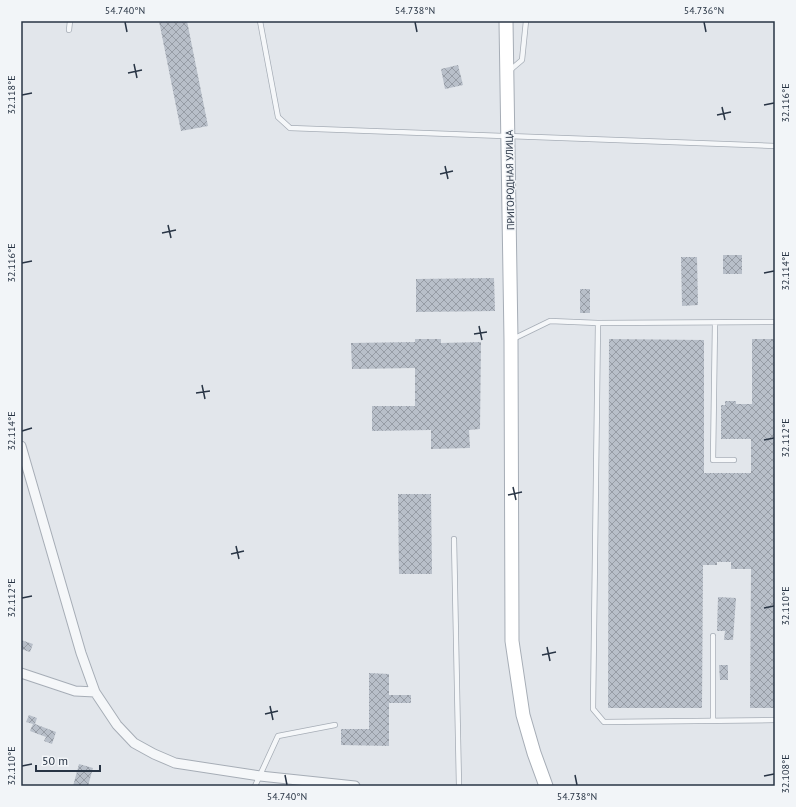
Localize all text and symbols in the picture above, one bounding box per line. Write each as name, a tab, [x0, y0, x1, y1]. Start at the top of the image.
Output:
text: 54.740°N	[105, 4, 145, 17]
text: 54.738°N	[395, 4, 435, 17]
text: 54.736°N	[684, 4, 724, 17]
text: 32.118°E	[5, 76, 18, 115]
text: 32.116°E	[779, 84, 792, 123]
street label: ПРИГОРОДНАЯ УЛИЦА	[503, 130, 517, 230]
text: 32.116°E	[5, 244, 18, 283]
text: 32.114°E	[779, 252, 792, 291]
text: 32.114°E	[5, 412, 18, 451]
text: 32.112°E	[779, 419, 792, 458]
text: 32.112°E	[5, 579, 18, 618]
text: 32.110°E	[779, 587, 792, 626]
text: 32.110°E	[5, 747, 18, 786]
scale bar	[36, 747, 100, 773]
text: 50 m	[42, 753, 68, 768]
text: 32.108°E	[779, 755, 792, 794]
text: 54.740°N	[267, 790, 307, 803]
text: 54.738°N	[557, 790, 597, 803]

